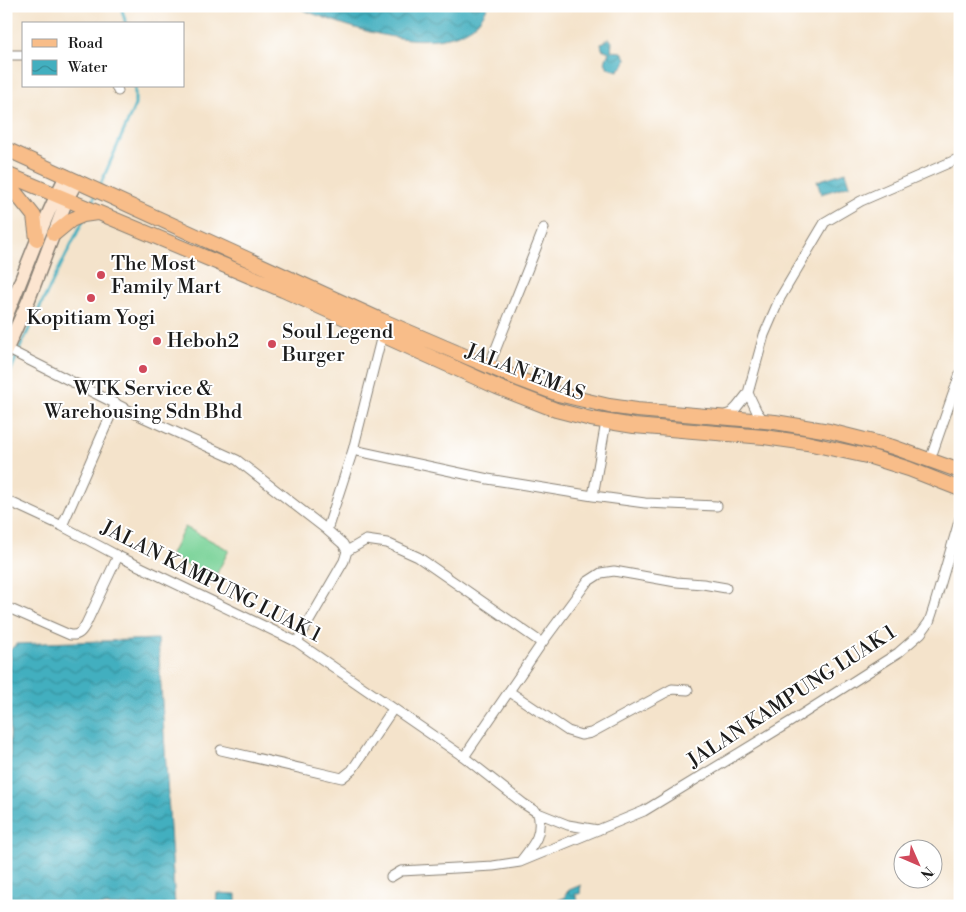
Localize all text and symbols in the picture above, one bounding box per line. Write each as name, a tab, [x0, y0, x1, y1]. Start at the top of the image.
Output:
legend	[22, 22, 185, 88]
text: Road	[68, 34, 103, 53]
text: Water	[67, 58, 108, 77]
place label: The Most Family Mart	[111, 252, 221, 300]
marker: The Most Family Mart	[95, 269, 107, 281]
marker: Kopitiam Yogi	[85, 292, 97, 304]
place label: Kopitiam Yogi	[27, 306, 156, 331]
place label: Soul Legend Burger	[281, 320, 394, 368]
place label: Heboh2	[167, 329, 239, 354]
marker: Heboh2	[151, 335, 163, 347]
marker: Soul Legend Burger	[266, 338, 278, 350]
street label: JALAN EMAS	[461, 338, 588, 407]
marker: WTK Service & Warehousing Sdn Bhd	[137, 363, 149, 375]
place label: WTK Service & Warehousing Sdn Bhd	[43, 377, 243, 425]
street label: JALAN KAMPUNG LUAK 1	[96, 515, 325, 649]
street label: JALAN KAMPUNG LUAK 1	[682, 620, 901, 774]
north arrow	[894, 840, 944, 890]
text: N	[916, 862, 937, 883]

